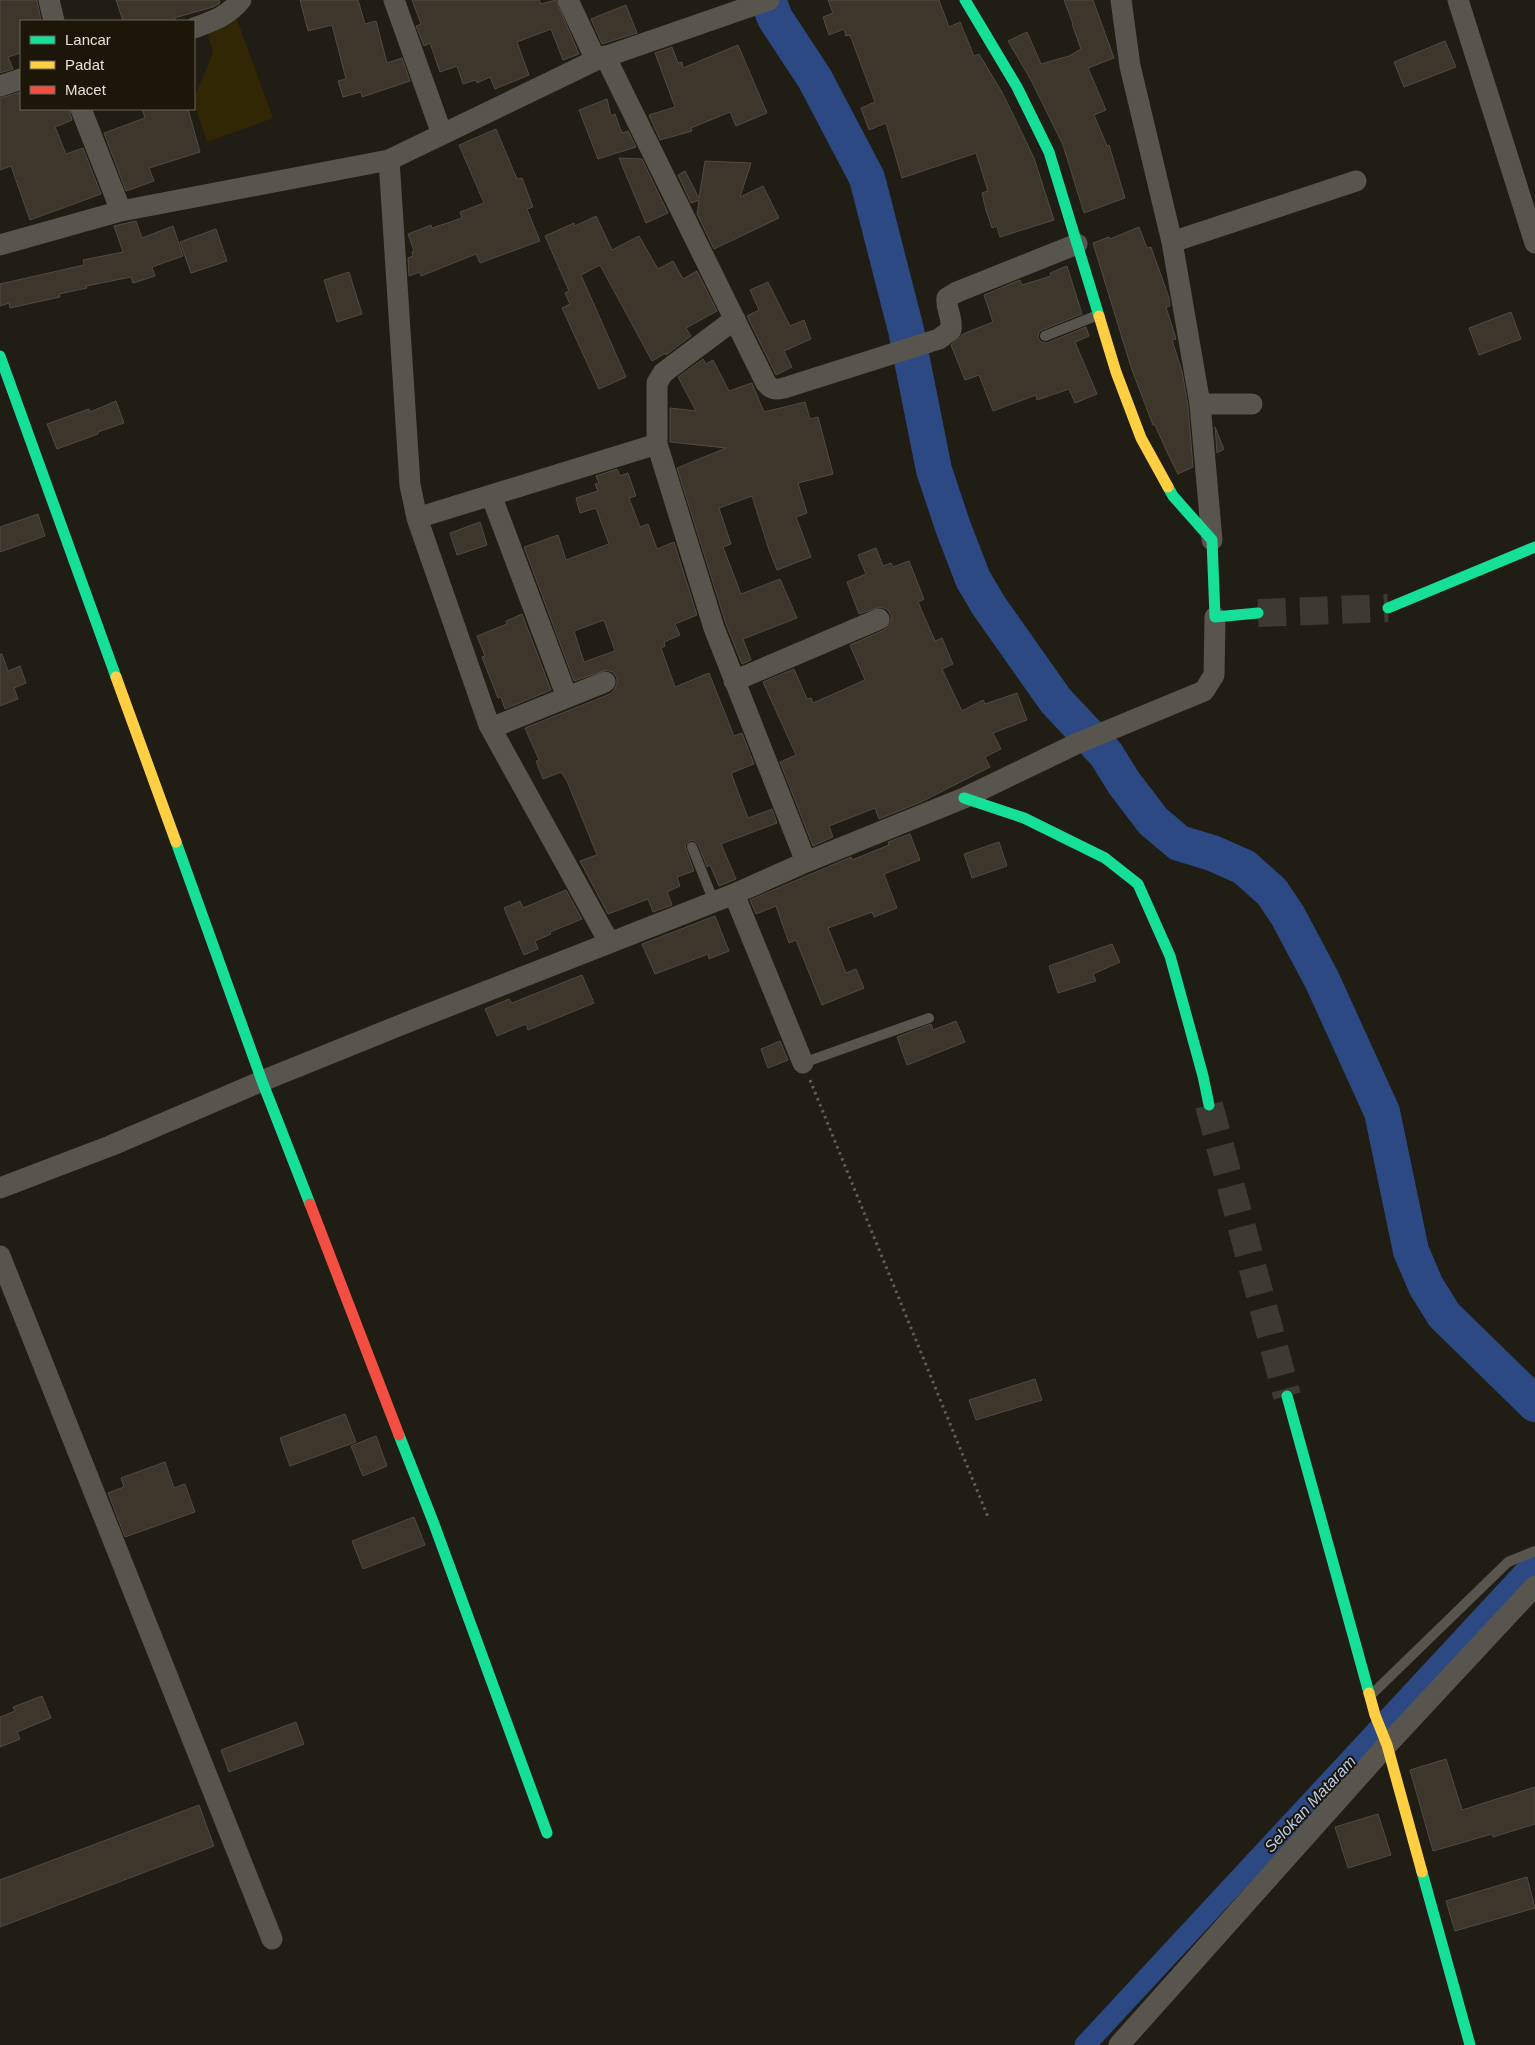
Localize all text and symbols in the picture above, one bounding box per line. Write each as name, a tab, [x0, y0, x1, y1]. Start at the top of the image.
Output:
legend	[20, 20, 195, 110]
text: Lancar	[65, 31, 111, 48]
text: Padat	[65, 56, 105, 73]
text: Macet	[65, 81, 107, 98]
water label: Selokan Mataram	[1261, 1752, 1359, 1856]

